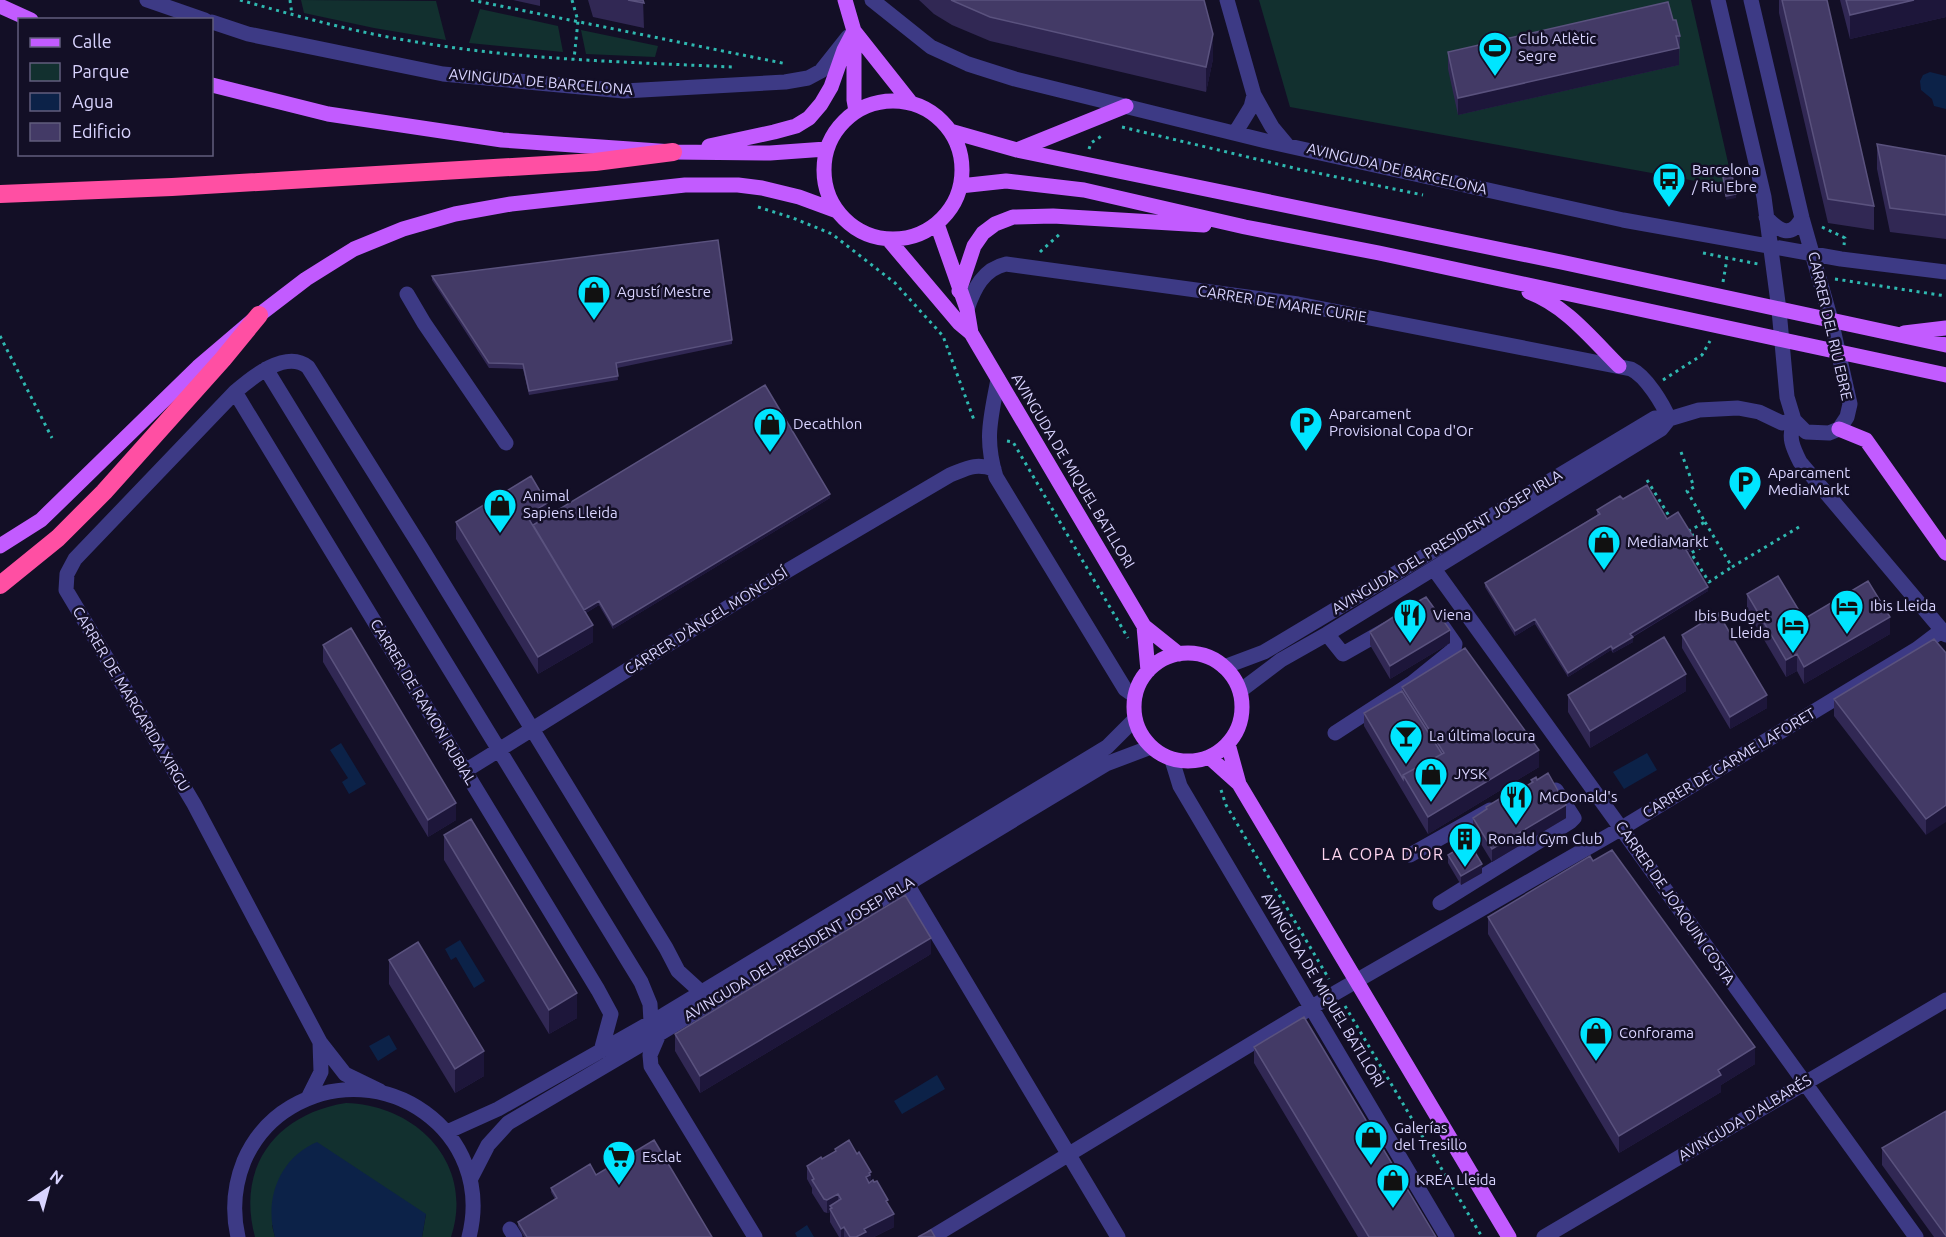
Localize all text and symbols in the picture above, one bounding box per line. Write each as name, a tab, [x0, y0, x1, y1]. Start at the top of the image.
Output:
legend	[18, 18, 213, 156]
sports icon: Club Atlètic Segre	[1477, 30, 1513, 77]
place label: Club Atlètic Segre	[1518, 30, 1596, 64]
text: Calle	[72, 31, 112, 51]
text: Parque	[72, 61, 129, 81]
street label: AVINGUDA DE BARCELONA	[448, 65, 634, 98]
text: Agua	[72, 91, 114, 111]
text: Edificio	[72, 121, 131, 141]
street label: AVINGUDA DE BARCELONA	[1305, 139, 1489, 198]
bus stop icon: Barcelona / Riu Ebre	[1651, 161, 1687, 208]
place label: Barcelona / Riu Ebre	[1691, 161, 1759, 195]
street label: CARRER DEL RIU EBRE	[1805, 250, 1856, 402]
shop icon: Agustí Mestre	[576, 274, 612, 321]
street label: CARRER DE MARIE CURIE	[1197, 282, 1368, 325]
place label: Agustí Mestre	[617, 283, 711, 300]
street label: AVINGUDA DE MIQUEL BATLLORI	[1008, 370, 1138, 571]
parking icon: Aparcament Provisional Copa d'Or	[1288, 405, 1324, 452]
place label: Aparcament Provisional Copa d'Or	[1329, 405, 1474, 439]
shop icon: Decathlon	[752, 406, 788, 453]
place label: Decathlon	[793, 415, 862, 432]
parking icon: Aparcament MediaMarkt	[1727, 464, 1763, 511]
place label: Aparcament MediaMarkt	[1768, 464, 1850, 498]
street label: AVINGUDA DEL PRESIDENT JOSEP IRLA	[1329, 466, 1565, 617]
shop icon: Animal Sapiens Lleida	[482, 487, 518, 534]
place label: Animal Sapiens Lleida	[523, 487, 618, 521]
shop icon: MediaMarkt	[1586, 524, 1622, 571]
place label: MediaMarkt	[1627, 533, 1708, 550]
street label: CARRER D'ÀNGEL MONCUSÍ	[621, 563, 790, 678]
hotel icon: Ibis Lleida	[1829, 588, 1865, 635]
restaurant icon: Viena	[1392, 597, 1428, 644]
place label: Ibis Lleida	[1870, 597, 1936, 614]
street label: CARRER DE MARGARIDA XIRGU	[69, 603, 193, 794]
place label: Viena	[1433, 606, 1471, 623]
place label: Ibis Budget Lleida	[1694, 607, 1770, 641]
hotel icon: Ibis Budget Lleida	[1775, 607, 1811, 654]
street label: CARRER DE RAMON RUBIAL	[367, 616, 480, 788]
street label: CARRER DE CARME LAFORET	[1639, 704, 1819, 821]
bar icon: La última locura	[1388, 718, 1424, 765]
place label: La última locura	[1429, 727, 1536, 744]
shop icon: JYSK	[1413, 756, 1449, 803]
place label: JYSK	[1454, 765, 1487, 782]
restaurant icon: McDonald's	[1498, 779, 1534, 826]
place label: McDonald's	[1539, 788, 1617, 805]
street label: CARRER DE JOAQUIN COSTA	[1612, 818, 1739, 988]
building icon: Ronald Gym Club	[1447, 821, 1483, 868]
place label: Ronald Gym Club	[1488, 830, 1602, 847]
district label: LA COPA D'OR	[1322, 845, 1444, 863]
street label: AVINGUDA DEL PRESIDENT JOSEP IRLA	[681, 873, 917, 1024]
street label: AVINGUDA DE MIQUEL BATLLORI	[1258, 889, 1388, 1090]
shop icon: Conforama	[1578, 1015, 1614, 1062]
place label: Conforama	[1619, 1024, 1694, 1041]
street label: AVINGUDA D'ALBARÉS	[1675, 1071, 1814, 1164]
shop icon: Galerías del Tresillo	[1353, 1119, 1389, 1166]
place label: Galerías del Tresillo	[1394, 1119, 1467, 1153]
supermarket icon: Esclat	[601, 1139, 637, 1186]
place label: Esclat	[642, 1148, 682, 1165]
north arrow	[18, 1159, 78, 1219]
shop icon: KREA Lleida	[1375, 1162, 1411, 1209]
text: N	[47, 1166, 67, 1188]
place label: KREA Lleida	[1416, 1171, 1496, 1188]

